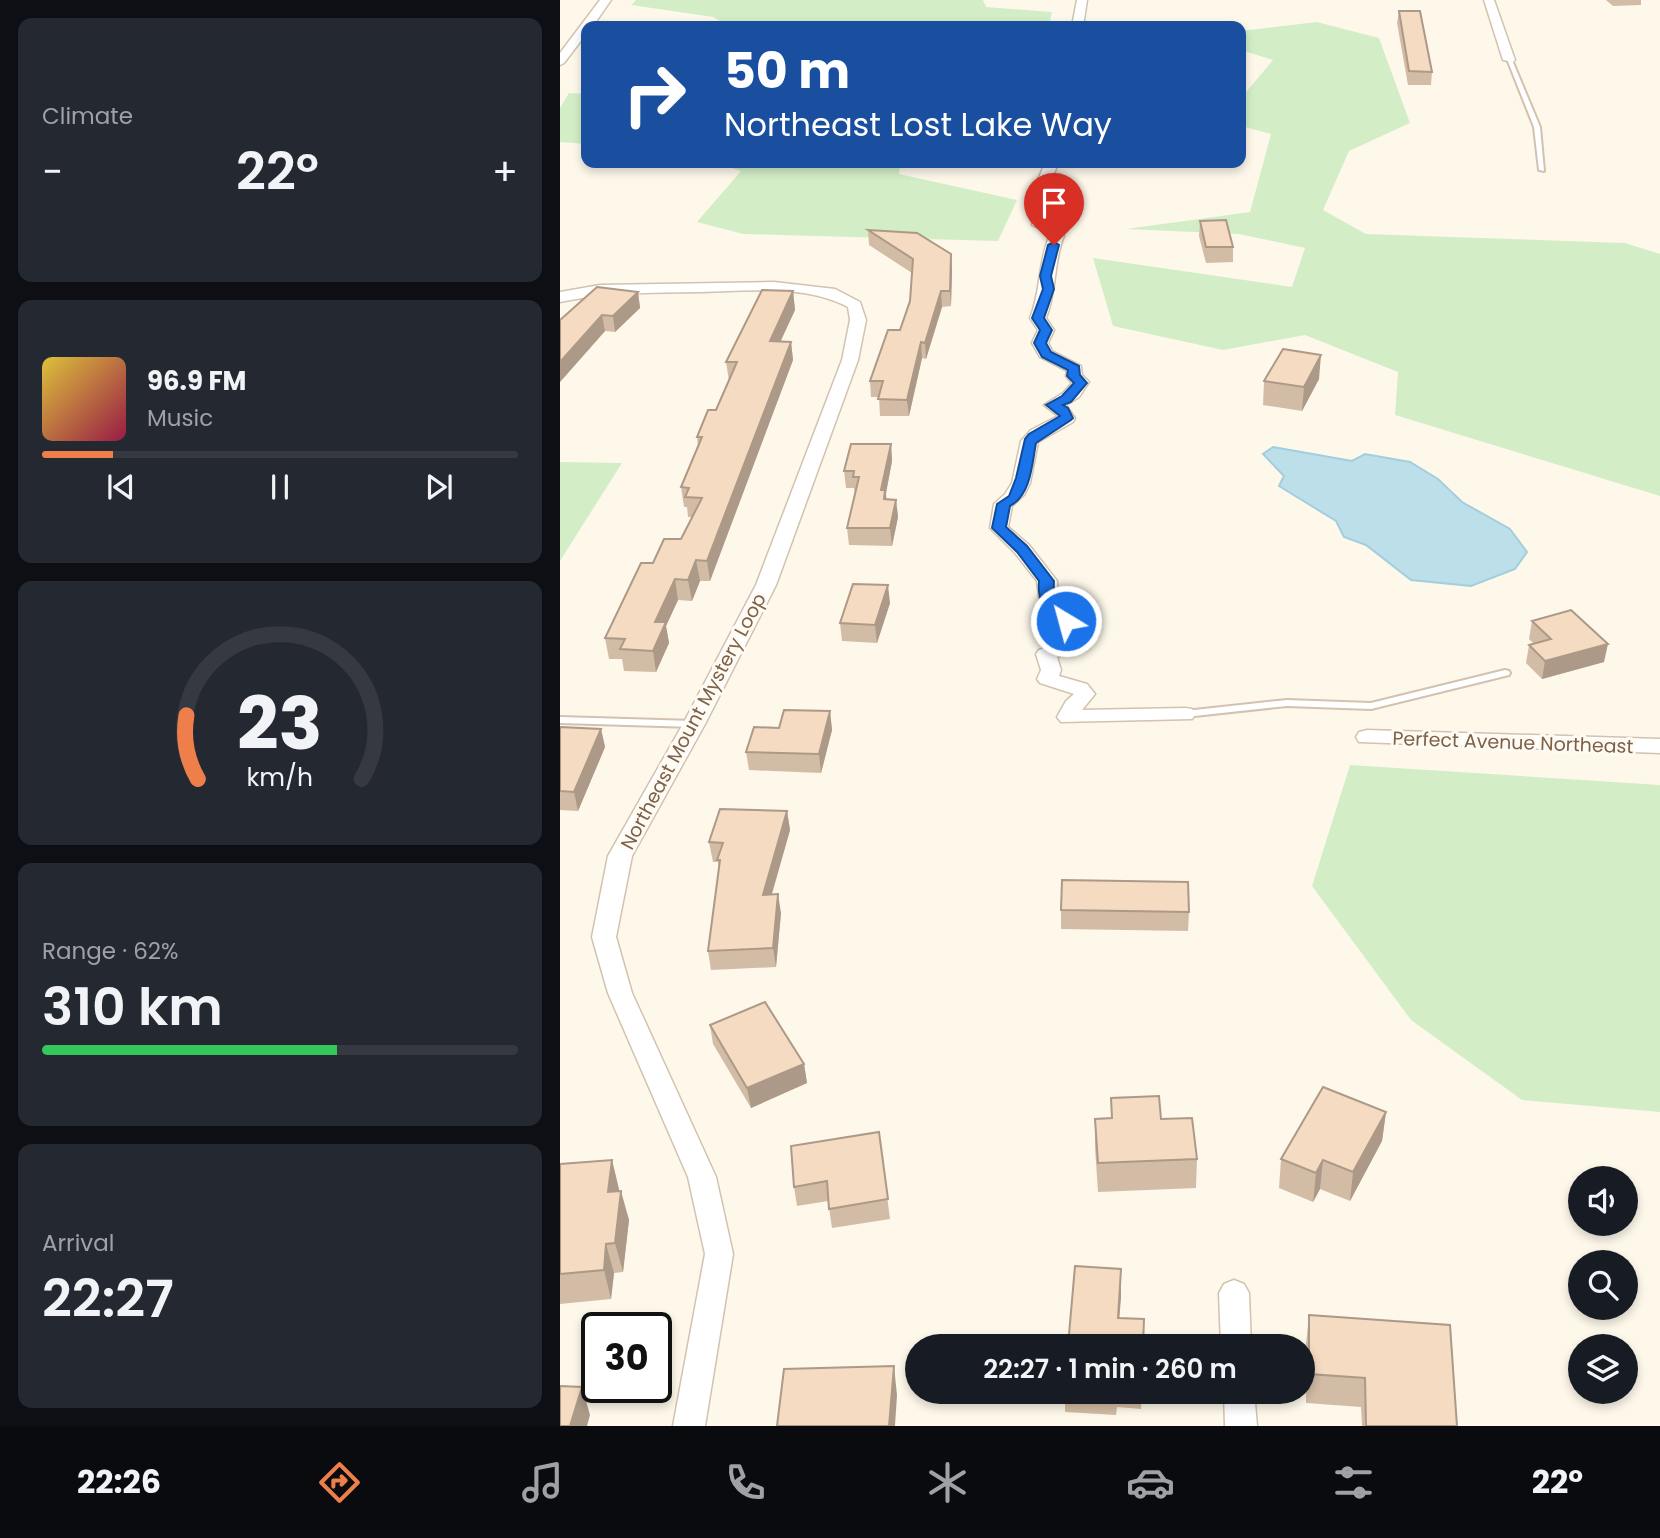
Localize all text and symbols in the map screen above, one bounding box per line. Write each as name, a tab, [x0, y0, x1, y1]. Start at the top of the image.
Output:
text: 50 m	[724, 37, 850, 105]
icon: right	[609, 49, 700, 140]
text: Climate	[42, 100, 133, 132]
text: Northeast Lost Lake Way	[724, 102, 1112, 147]
text: 22°	[236, 135, 319, 208]
text: −	[42, 145, 63, 198]
text: +	[492, 145, 518, 198]
pin	[1024, 173, 1084, 245]
icon: arrive	[1035, 184, 1073, 222]
text: 96.9 FM	[147, 363, 246, 399]
text: Music	[147, 402, 213, 434]
icon: previous	[102, 468, 140, 506]
icon: pause	[261, 468, 299, 506]
icon: next	[420, 468, 458, 506]
position arrow	[1029, 584, 1103, 658]
street label: Northeast Mount Mystery Loop	[614, 588, 773, 854]
text: 23	[237, 673, 323, 774]
street label: Perfect Avenue Northeast	[1392, 725, 1634, 760]
text: km/h	[247, 760, 313, 795]
text: Range · 62%	[42, 935, 179, 967]
text: 310 km	[42, 970, 223, 1043]
map controls	[1568, 1166, 1638, 1404]
button: sound	[1568, 1166, 1638, 1236]
text: Arrival	[42, 1227, 114, 1259]
button: search	[1568, 1250, 1638, 1320]
text: 22:27	[42, 1262, 174, 1335]
speed limit sign: 30	[581, 1312, 672, 1403]
button: layers	[1568, 1334, 1638, 1404]
text: 22:27 · 1 min · 260 m	[983, 1351, 1237, 1387]
icon: directions	[315, 1458, 364, 1507]
icon: music	[518, 1458, 567, 1507]
icon: phone	[721, 1458, 770, 1507]
icon: climate	[923, 1458, 972, 1507]
icon: car	[1126, 1458, 1175, 1507]
icon: filters	[1329, 1458, 1378, 1507]
text: 22:26	[77, 1459, 161, 1504]
text: 22°	[1532, 1459, 1583, 1504]

